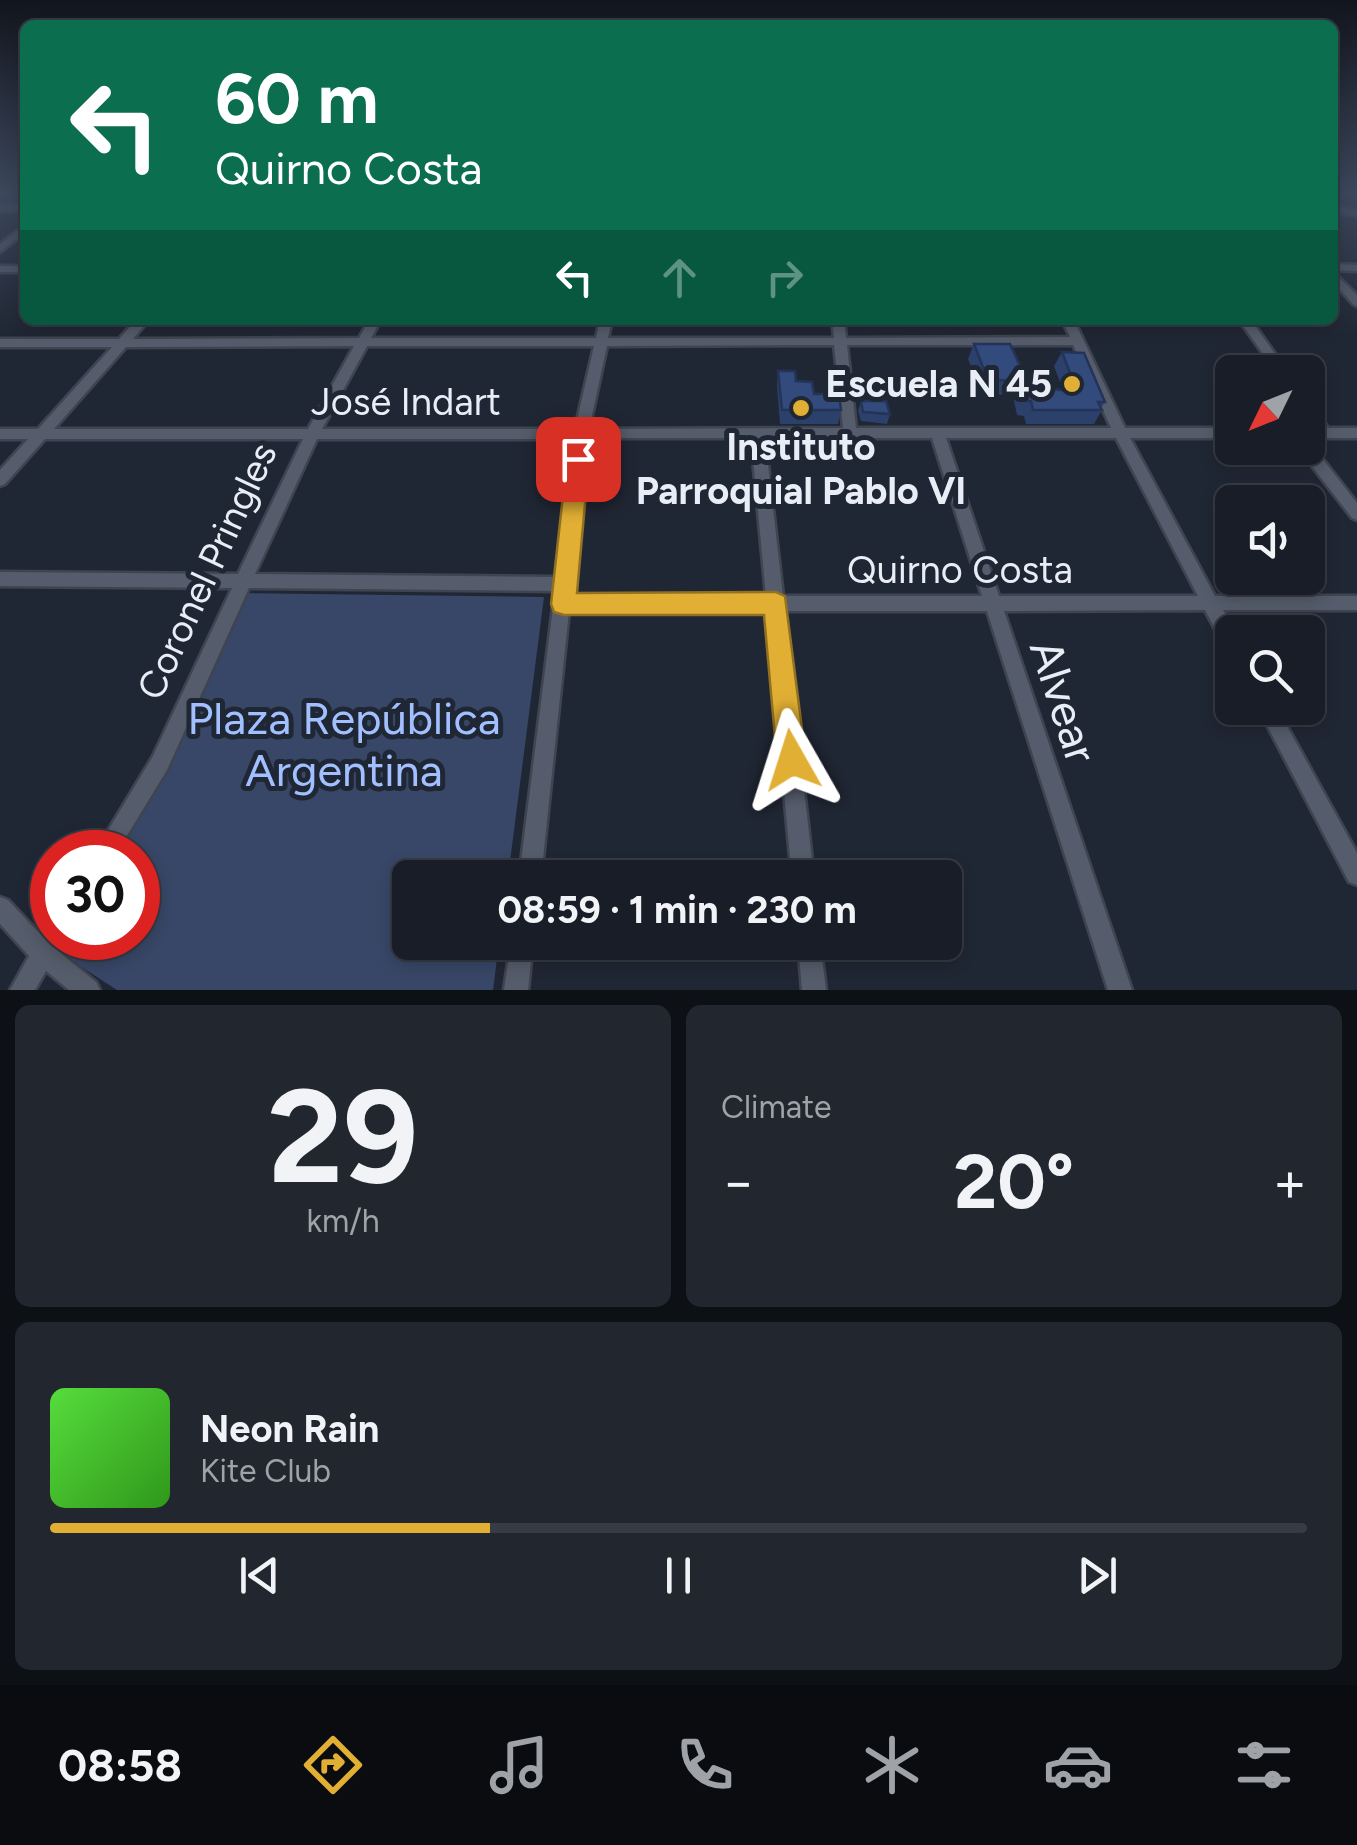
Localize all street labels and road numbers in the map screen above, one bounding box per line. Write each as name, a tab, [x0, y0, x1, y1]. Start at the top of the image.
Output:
street label: José Indart	[311, 379, 501, 425]
street label: Coronel Pringles	[127, 435, 287, 707]
street label: Quirno Costa	[847, 547, 1073, 593]
street label: Alvear	[1019, 633, 1109, 769]

